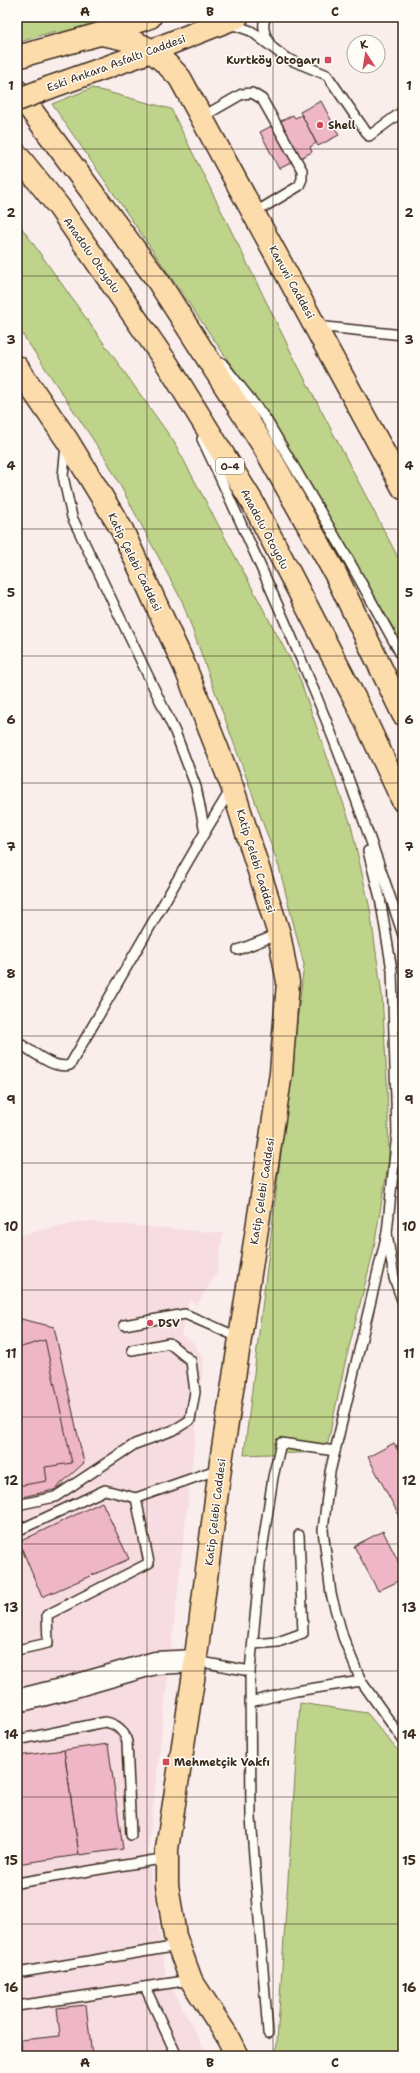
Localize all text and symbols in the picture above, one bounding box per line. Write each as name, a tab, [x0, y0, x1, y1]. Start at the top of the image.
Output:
text: A	[80, 3, 90, 20]
text: B	[206, 3, 214, 20]
text: C	[331, 3, 339, 20]
street label: Eski Ankara Asfaltı Caddesi	[45, 31, 188, 96]
north arrow	[346, 34, 386, 74]
text: K	[359, 36, 370, 53]
place label: Kurtköy Otogarı	[226, 53, 320, 68]
marker: Kurtköy Otogarı	[323, 55, 333, 65]
text: 1	[8, 77, 14, 94]
text: 1	[406, 77, 412, 94]
place label: Shell	[328, 118, 356, 133]
marker: Shell	[315, 120, 325, 130]
text: 2	[6, 204, 16, 221]
text: 2	[404, 204, 414, 221]
street label: Anadolu Otoyolu	[60, 214, 123, 296]
street label: Kanuni Caddesi	[265, 243, 318, 322]
text: 3	[6, 331, 16, 348]
text: 3	[404, 331, 414, 348]
text: 4	[6, 457, 16, 474]
text: 4	[404, 457, 414, 474]
road number: O-4	[216, 458, 244, 474]
street label: Anadolu Otoyolu	[237, 486, 292, 572]
street label: Katip Çelebi Caddesi	[104, 510, 165, 614]
text: 5	[7, 584, 15, 601]
text: 5	[405, 584, 413, 601]
text: 6	[6, 711, 16, 728]
text: 6	[404, 711, 414, 728]
street label: Katip Çelebi Caddesi	[233, 807, 278, 915]
text: 7	[6, 838, 16, 855]
text: 7	[404, 838, 414, 855]
text: 8	[6, 965, 16, 982]
text: 8	[404, 965, 414, 982]
text: 9	[6, 1091, 16, 1108]
text: 9	[404, 1091, 414, 1108]
street label: Katip Çelebi Caddesi	[247, 1137, 278, 1246]
text: 10	[4, 1218, 18, 1235]
text: 10	[402, 1218, 416, 1235]
place label: DSV	[158, 1316, 180, 1331]
marker: DSV	[145, 1318, 155, 1328]
text: 11	[5, 1345, 17, 1362]
text: 11	[403, 1345, 415, 1362]
street label: Katip Çelebi Caddesi	[201, 1458, 230, 1567]
text: 12	[4, 1472, 18, 1489]
text: 12	[402, 1472, 416, 1489]
text: 13	[4, 1599, 18, 1616]
text: 13	[402, 1599, 416, 1616]
text: 14	[4, 1726, 18, 1743]
text: 14	[402, 1726, 416, 1743]
place label: Mehmetçik Vakfı	[174, 1755, 270, 1770]
marker: Mehmetçik Vakfı	[161, 1757, 171, 1767]
text: 15	[4, 1852, 18, 1869]
text: 15	[402, 1852, 416, 1869]
text: 16	[4, 1979, 18, 1996]
text: 16	[402, 1979, 416, 1996]
text: A	[80, 2054, 90, 2071]
text: B	[206, 2054, 214, 2071]
text: C	[331, 2054, 339, 2071]

